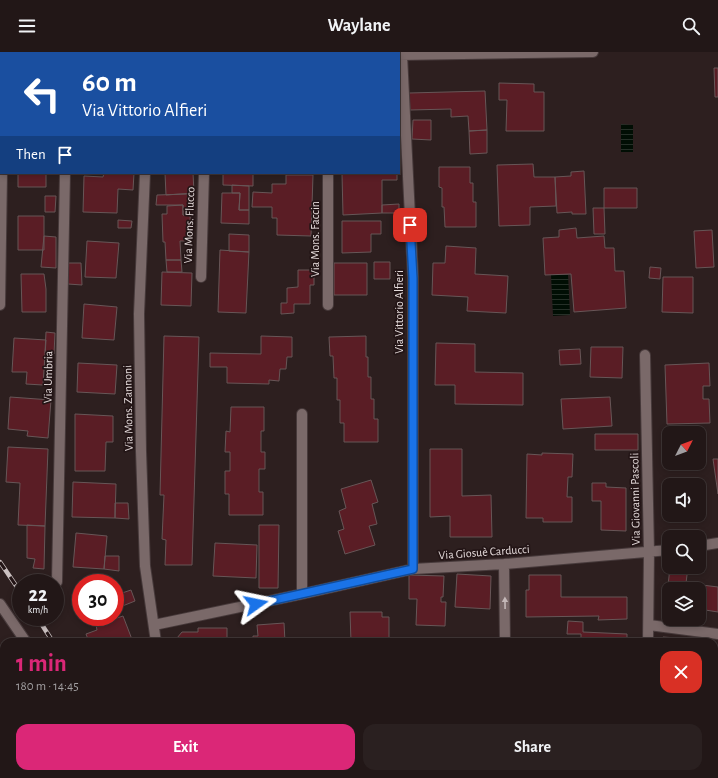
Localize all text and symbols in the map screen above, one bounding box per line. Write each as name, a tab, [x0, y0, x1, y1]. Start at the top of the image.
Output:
icon: menu	[16, 15, 38, 37]
icon: search	[680, 15, 702, 37]
text: Waylane	[327, 17, 391, 35]
icon: left	[16, 68, 68, 120]
text: 60 m	[82, 69, 137, 97]
text: Via Vittorio Alfieri	[82, 102, 207, 120]
icon: arrive	[54, 144, 76, 166]
text: Then	[16, 147, 46, 162]
street label: Via Mons. Flucco	[182, 186, 196, 264]
street label: Via Mons. Faccin	[309, 201, 321, 277]
pin	[393, 208, 427, 242]
icon: arrive	[399, 214, 421, 236]
street label: Via Vittorio Alfieri	[393, 270, 405, 354]
street label: Via Umbria	[42, 350, 54, 403]
street label: Via Mons. Zannoni	[121, 365, 135, 451]
north arrow	[662, 426, 706, 470]
map controls	[662, 426, 706, 626]
street label: Via Giovanni Pascoli	[628, 453, 642, 545]
button: sound	[662, 478, 706, 522]
button: search	[662, 530, 706, 574]
street label: Via Giosuè Carducci	[438, 543, 530, 561]
speed limit sign: 30	[72, 574, 124, 626]
button: layers	[662, 582, 706, 626]
position arrow	[235, 583, 277, 625]
text: 22	[29, 585, 47, 605]
one-way arrow	[502, 596, 508, 609]
text: km/h	[28, 605, 48, 615]
button: close	[660, 651, 702, 693]
text: 1 min	[16, 652, 67, 676]
text: 180 m · 14:45	[16, 680, 79, 693]
button: Exit	[16, 724, 355, 770]
button: Share	[363, 724, 702, 770]

